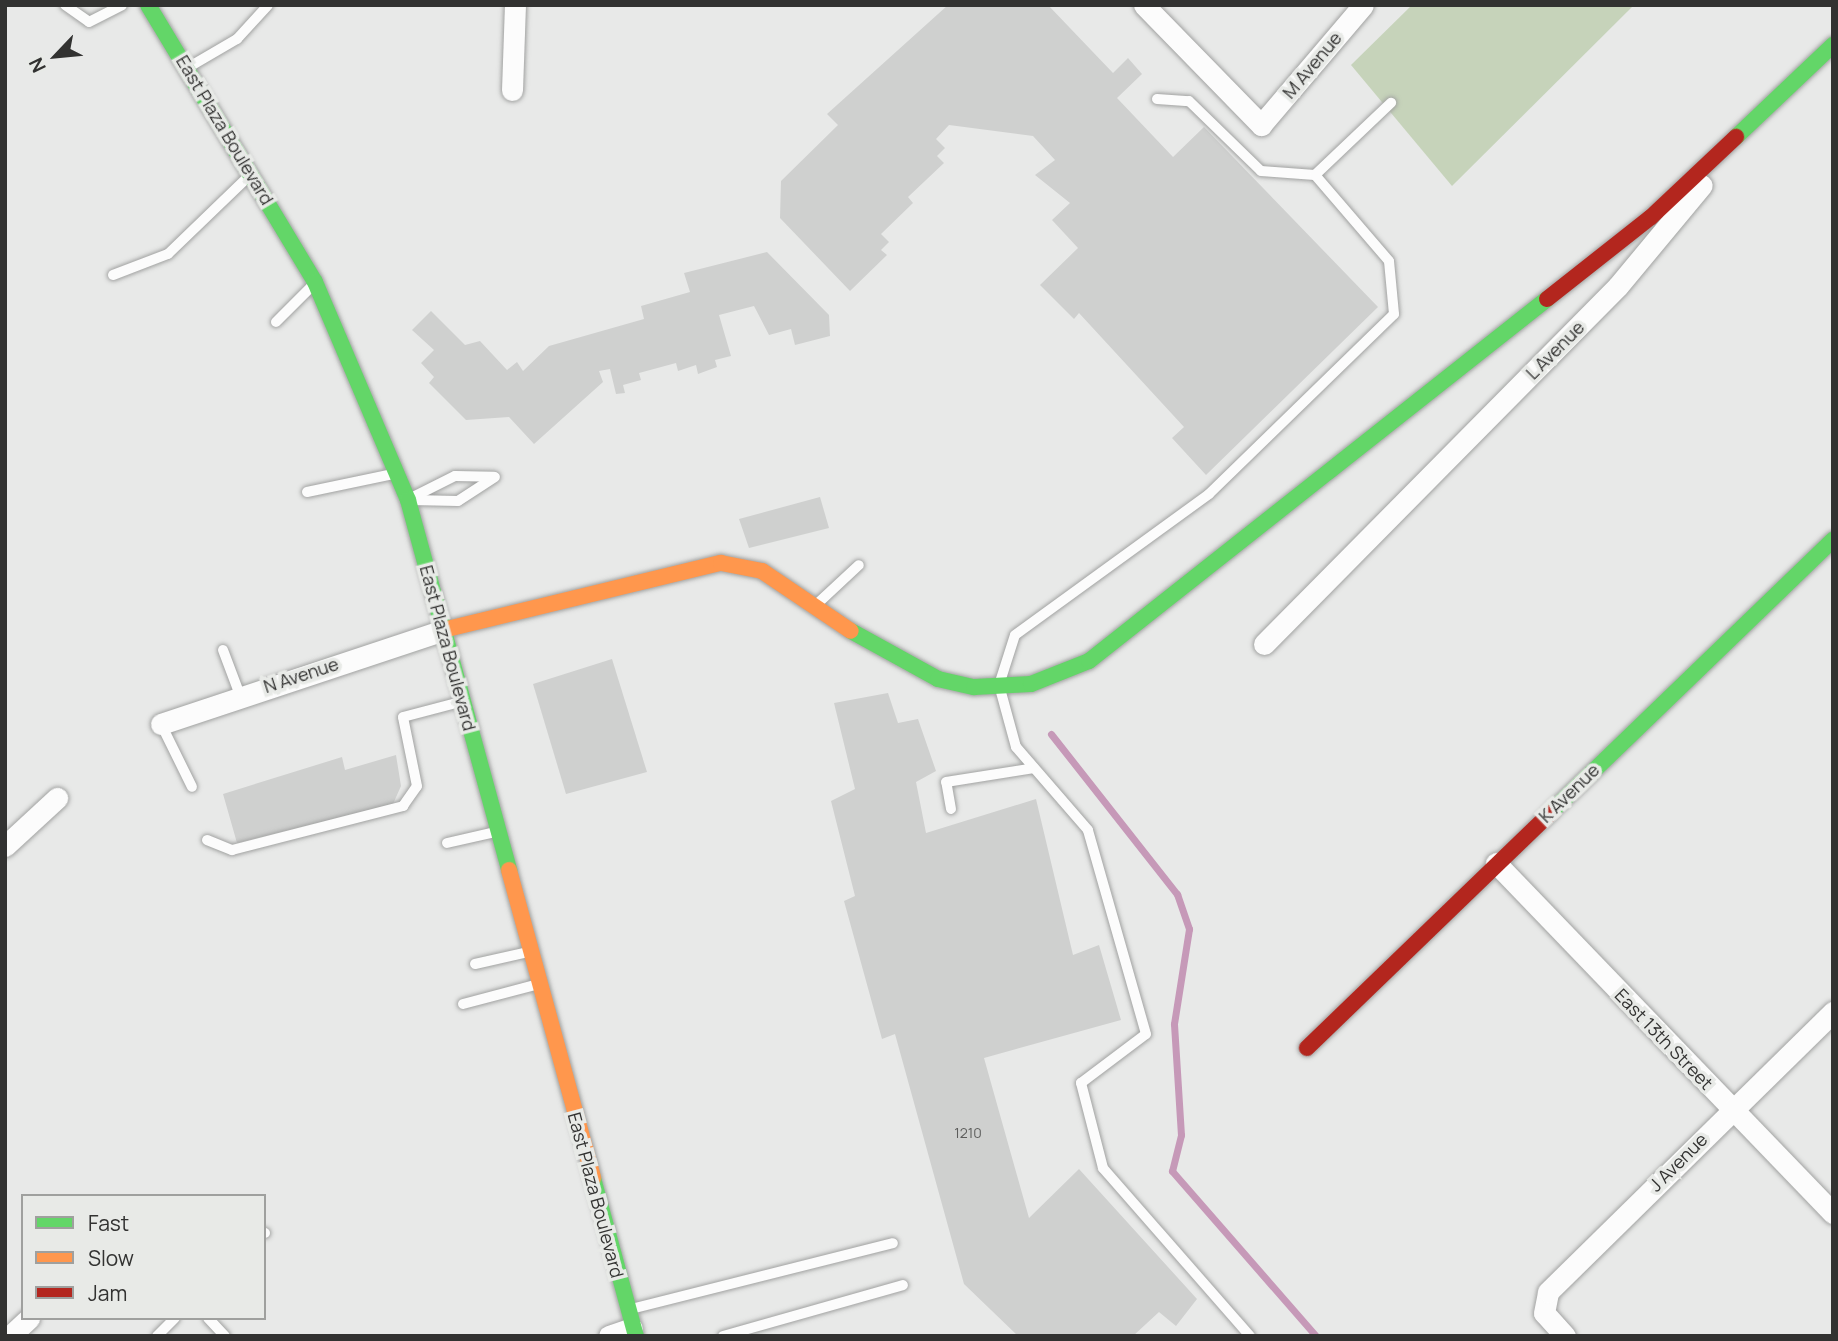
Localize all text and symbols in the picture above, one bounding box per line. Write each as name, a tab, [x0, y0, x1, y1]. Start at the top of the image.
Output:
north arrow	[21, 21, 91, 91]
street label: M Avenue	[1278, 27, 1346, 103]
street label: East Plaza Boulevard	[172, 51, 278, 209]
text: N	[22, 53, 52, 77]
street label: L Avenue	[1521, 316, 1589, 384]
street label: East Plaza Boulevard	[416, 563, 480, 733]
street label: N Avenue	[261, 653, 341, 697]
street label: K Avenue	[1534, 759, 1604, 827]
street label: East 13th Street	[1610, 984, 1718, 1094]
street label: East Plaza Boulevard	[564, 1110, 628, 1280]
house number: 1210	[954, 1125, 982, 1141]
street label: J Avenue	[1644, 1128, 1712, 1196]
legend	[21, 1194, 266, 1320]
text: Fast	[88, 1209, 129, 1237]
text: Slow	[88, 1244, 134, 1272]
text: Jam	[88, 1279, 127, 1307]

